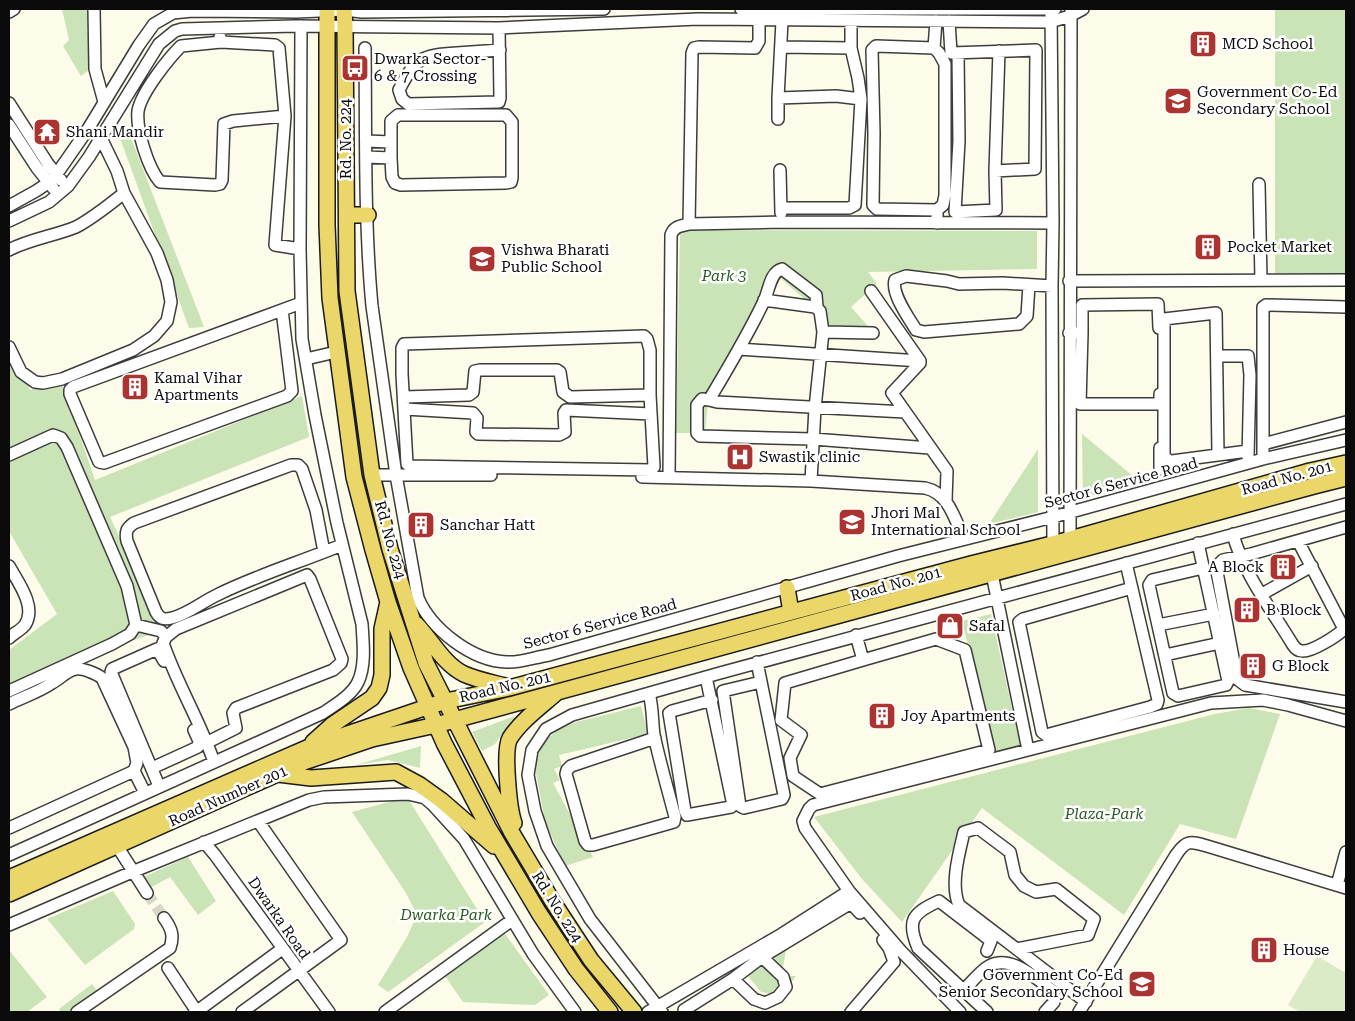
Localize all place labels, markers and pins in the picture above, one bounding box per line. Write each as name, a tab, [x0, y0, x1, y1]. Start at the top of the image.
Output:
building icon: MCD School	[1188, 29, 1218, 59]
place label: MCD School	[1222, 35, 1314, 53]
place label: Dwarka Sector- 6 & 7 Crossing	[374, 50, 487, 85]
bus stop icon: Dwarka Sector- 6 & 7 Crossing	[340, 53, 370, 83]
place label: Government Co-Ed Secondary School	[1197, 83, 1338, 118]
school or university icon: Government Co-Ed Secondary School	[1163, 86, 1193, 116]
temple icon: Shani Mandir	[32, 117, 62, 147]
place label: Shani Mandir	[66, 123, 164, 141]
building icon: Pocket Market	[1193, 232, 1223, 262]
place label: Pocket Market	[1227, 238, 1332, 256]
place label: Vishwa Bharati Public School	[501, 241, 610, 276]
school or university icon: Vishwa Bharati Public School	[467, 244, 497, 274]
place label: Kamal Vihar Apartments	[154, 369, 242, 404]
building icon: Kamal Vihar Apartments	[120, 372, 150, 402]
hospital icon: Swastik clinic	[725, 442, 755, 472]
place label: Swastik clinic	[759, 448, 860, 466]
place label: Jhori Mal International School	[871, 504, 1021, 539]
school or university icon: Jhori Mal International School	[837, 507, 867, 537]
building icon: Sanchar Hatt	[406, 510, 436, 540]
place label: Sanchar Hatt	[440, 516, 535, 534]
building icon: A Block	[1268, 552, 1298, 582]
place label: A Block	[1208, 558, 1264, 576]
building icon: B Block	[1232, 595, 1262, 625]
place label: B Block	[1266, 601, 1322, 619]
shop icon: Safal	[935, 611, 965, 641]
place label: Safal	[969, 617, 1005, 635]
building icon: G Block	[1238, 651, 1268, 681]
place label: G Block	[1272, 657, 1330, 675]
building icon: Joy Apartments	[867, 701, 897, 731]
place label: Joy Apartments	[901, 707, 1015, 725]
building icon: House	[1249, 935, 1279, 965]
place label: House	[1283, 941, 1329, 959]
place label: Government Co-Ed Senior Secondary School	[939, 966, 1123, 1001]
school or university icon: Government Co-Ed Senior Secondary School	[1127, 969, 1157, 999]

